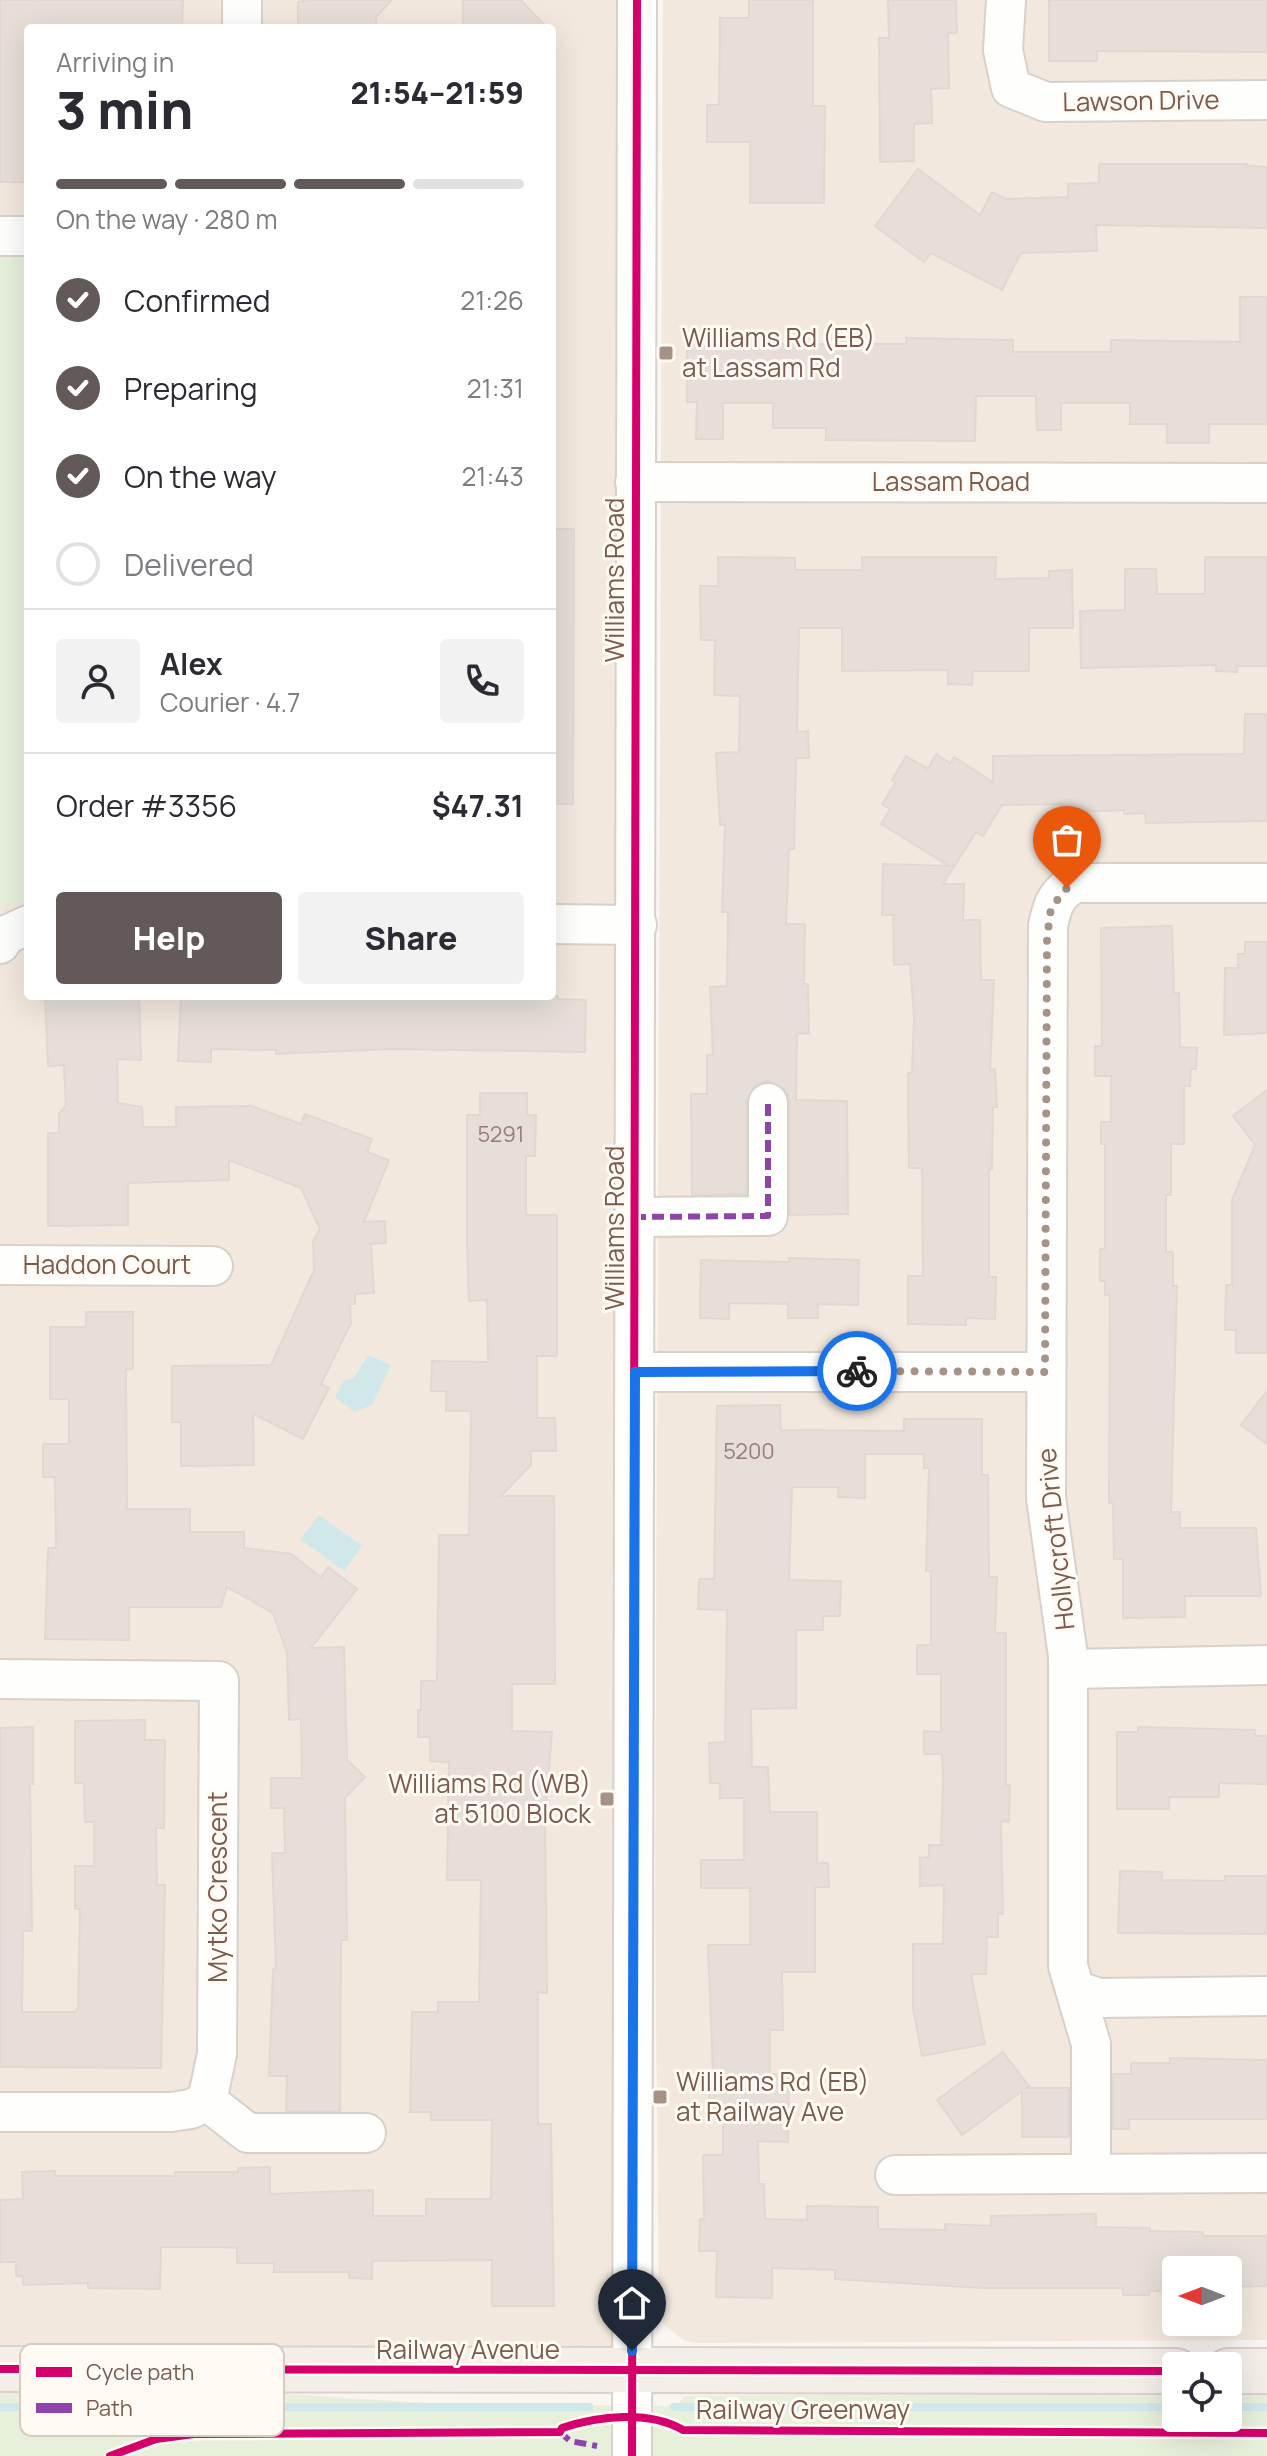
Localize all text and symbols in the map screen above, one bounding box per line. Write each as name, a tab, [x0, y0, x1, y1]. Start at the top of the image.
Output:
text: Arriving in	[56, 44, 174, 80]
text: 21:54–21:59	[350, 72, 524, 113]
text: 3 min	[56, 74, 193, 145]
street label: Lawson Drive	[1062, 81, 1220, 119]
text: On the way · 280 m	[56, 201, 278, 237]
icon: check	[56, 278, 100, 322]
text: Confirmed	[124, 280, 271, 321]
text: 21:26	[460, 282, 524, 318]
place label: Williams Rd (EB) at Lassam Rd	[682, 319, 875, 385]
marker: Williams Rd (EB) at Lassam Rd	[657, 344, 675, 362]
icon: check	[56, 366, 100, 410]
text: Preparing	[124, 368, 258, 409]
text: 21:31	[467, 370, 524, 406]
icon: check	[56, 454, 100, 498]
text: On the way	[124, 456, 277, 497]
text: 21:43	[462, 458, 524, 494]
street label: Lassam Road	[872, 463, 1030, 499]
street label: Williams Road	[596, 497, 632, 663]
text: Delivered	[124, 544, 254, 585]
button: person	[56, 639, 140, 723]
button: phone	[440, 639, 524, 723]
text: Alex	[160, 643, 223, 684]
text: Courier · 4.7	[160, 684, 300, 720]
text: Order #3356	[56, 785, 237, 826]
text: $47.31	[432, 785, 524, 826]
pin	[1033, 806, 1101, 888]
icon: bag	[1045, 818, 1089, 862]
button: Help	[56, 892, 282, 984]
button: Share	[298, 892, 524, 984]
house number: 5291	[478, 1119, 524, 1149]
street label: Williams Road	[596, 1145, 632, 1311]
street label: Haddon Court	[23, 1246, 191, 1282]
courier	[817, 1331, 897, 1411]
icon: bike	[835, 1349, 879, 1393]
house number: 5200	[723, 1436, 775, 1466]
street label: Hollycroft Drive	[1028, 1446, 1082, 1632]
place label: Williams Rd (WB) at 5100 Block	[388, 1765, 592, 1831]
marker: Williams Rd (WB) at 5100 Block	[598, 1790, 616, 1808]
street label: Mytko Crescent	[199, 1791, 235, 1983]
place label: Williams Rd (EB) at Railway Ave	[676, 2063, 869, 2129]
marker: Williams Rd (EB) at Railway Ave	[651, 2088, 669, 2106]
north arrow	[1162, 2256, 1242, 2336]
map controls	[1162, 2256, 1242, 2432]
pin	[598, 2269, 666, 2351]
icon: home	[610, 2281, 654, 2325]
street label: Railway Avenue	[376, 2331, 560, 2367]
legend	[20, 2344, 284, 2436]
button: locate	[1162, 2352, 1242, 2432]
text: Cycle path	[86, 2357, 194, 2387]
street label: Railway Greenway	[696, 2391, 910, 2427]
text: Path	[86, 2393, 133, 2423]

